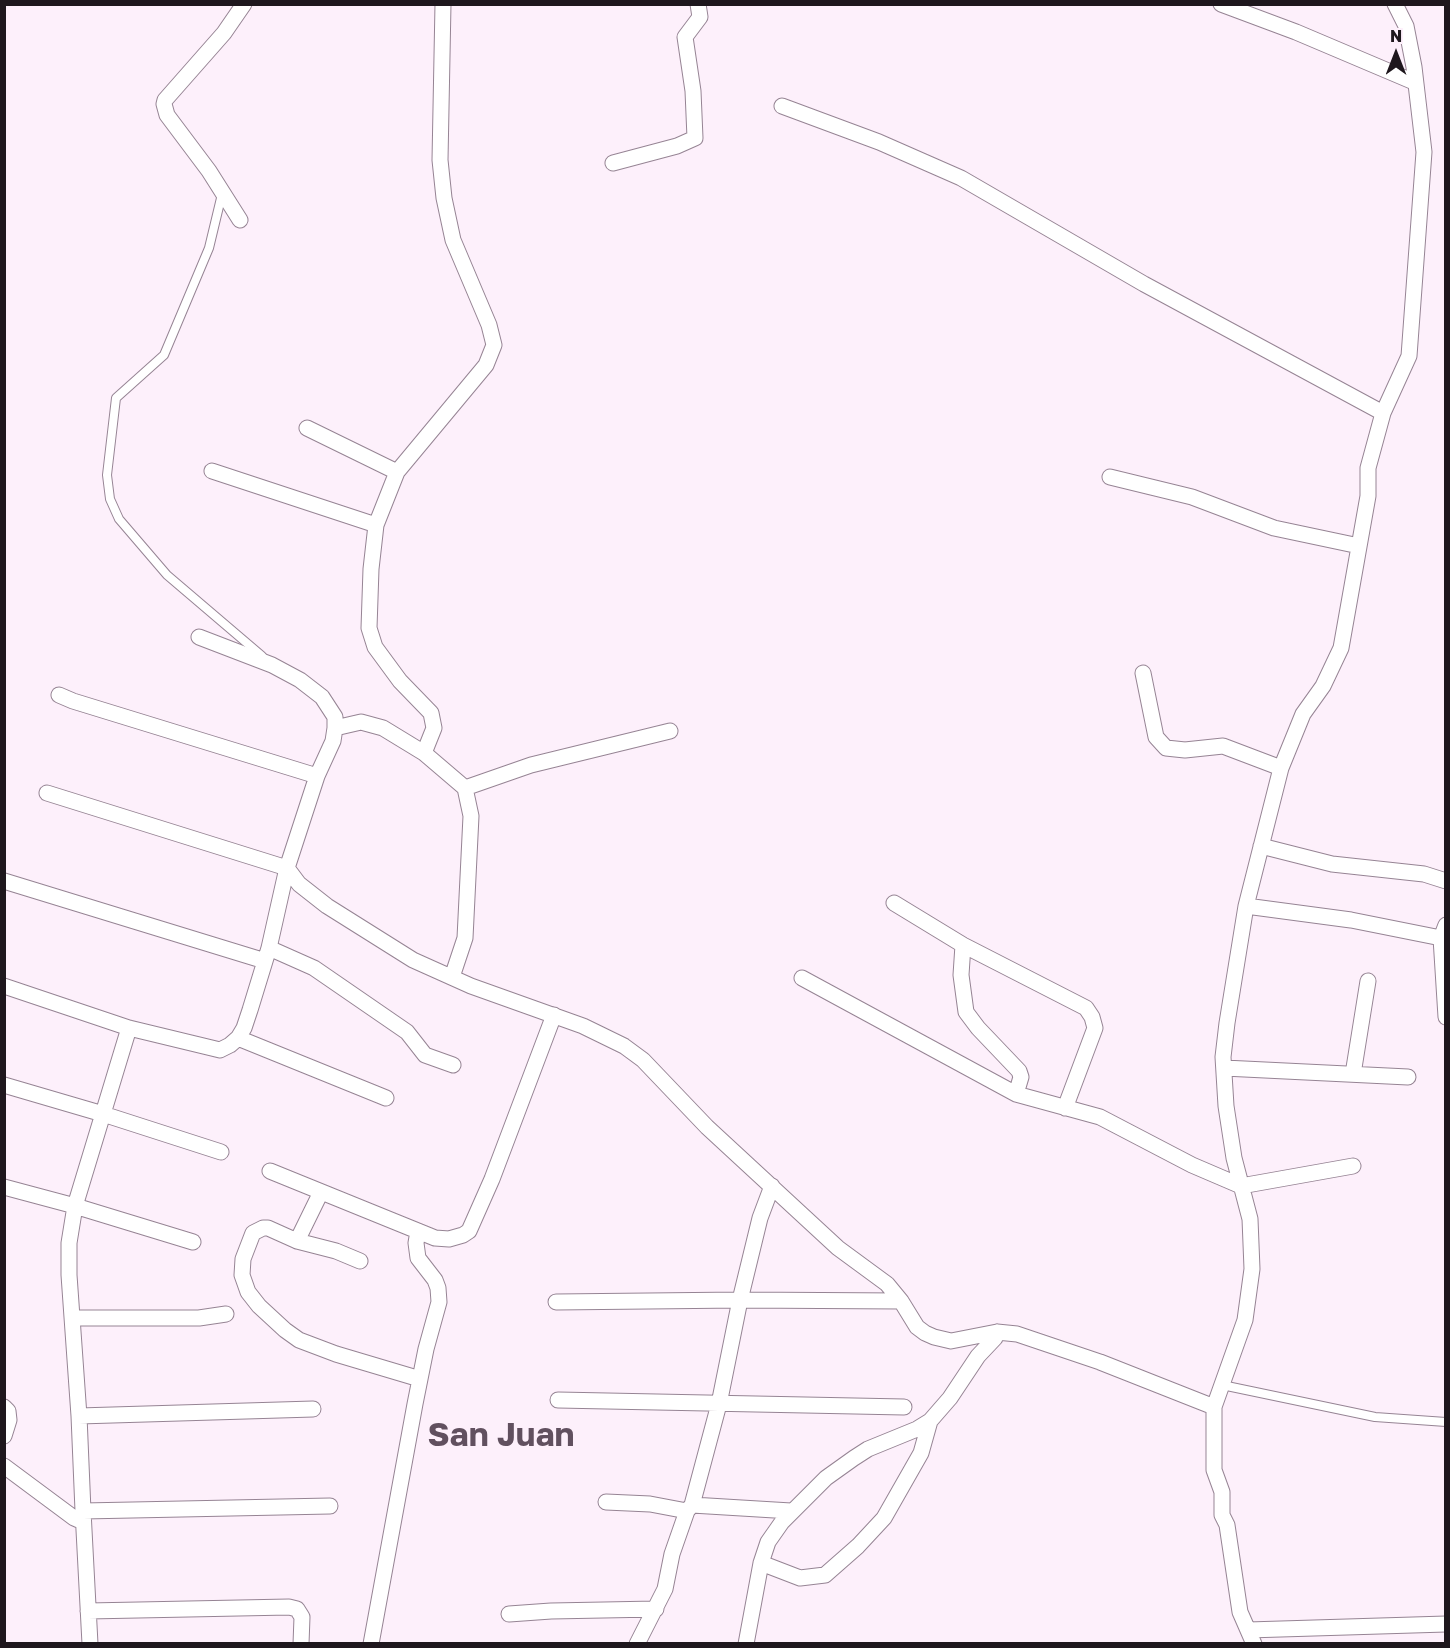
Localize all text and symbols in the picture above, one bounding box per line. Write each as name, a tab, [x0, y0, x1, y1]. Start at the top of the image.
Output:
north arrow	[1366, 24, 1426, 84]
text: N	[1390, 26, 1402, 46]
district label: San Juan	[427, 1416, 575, 1456]

